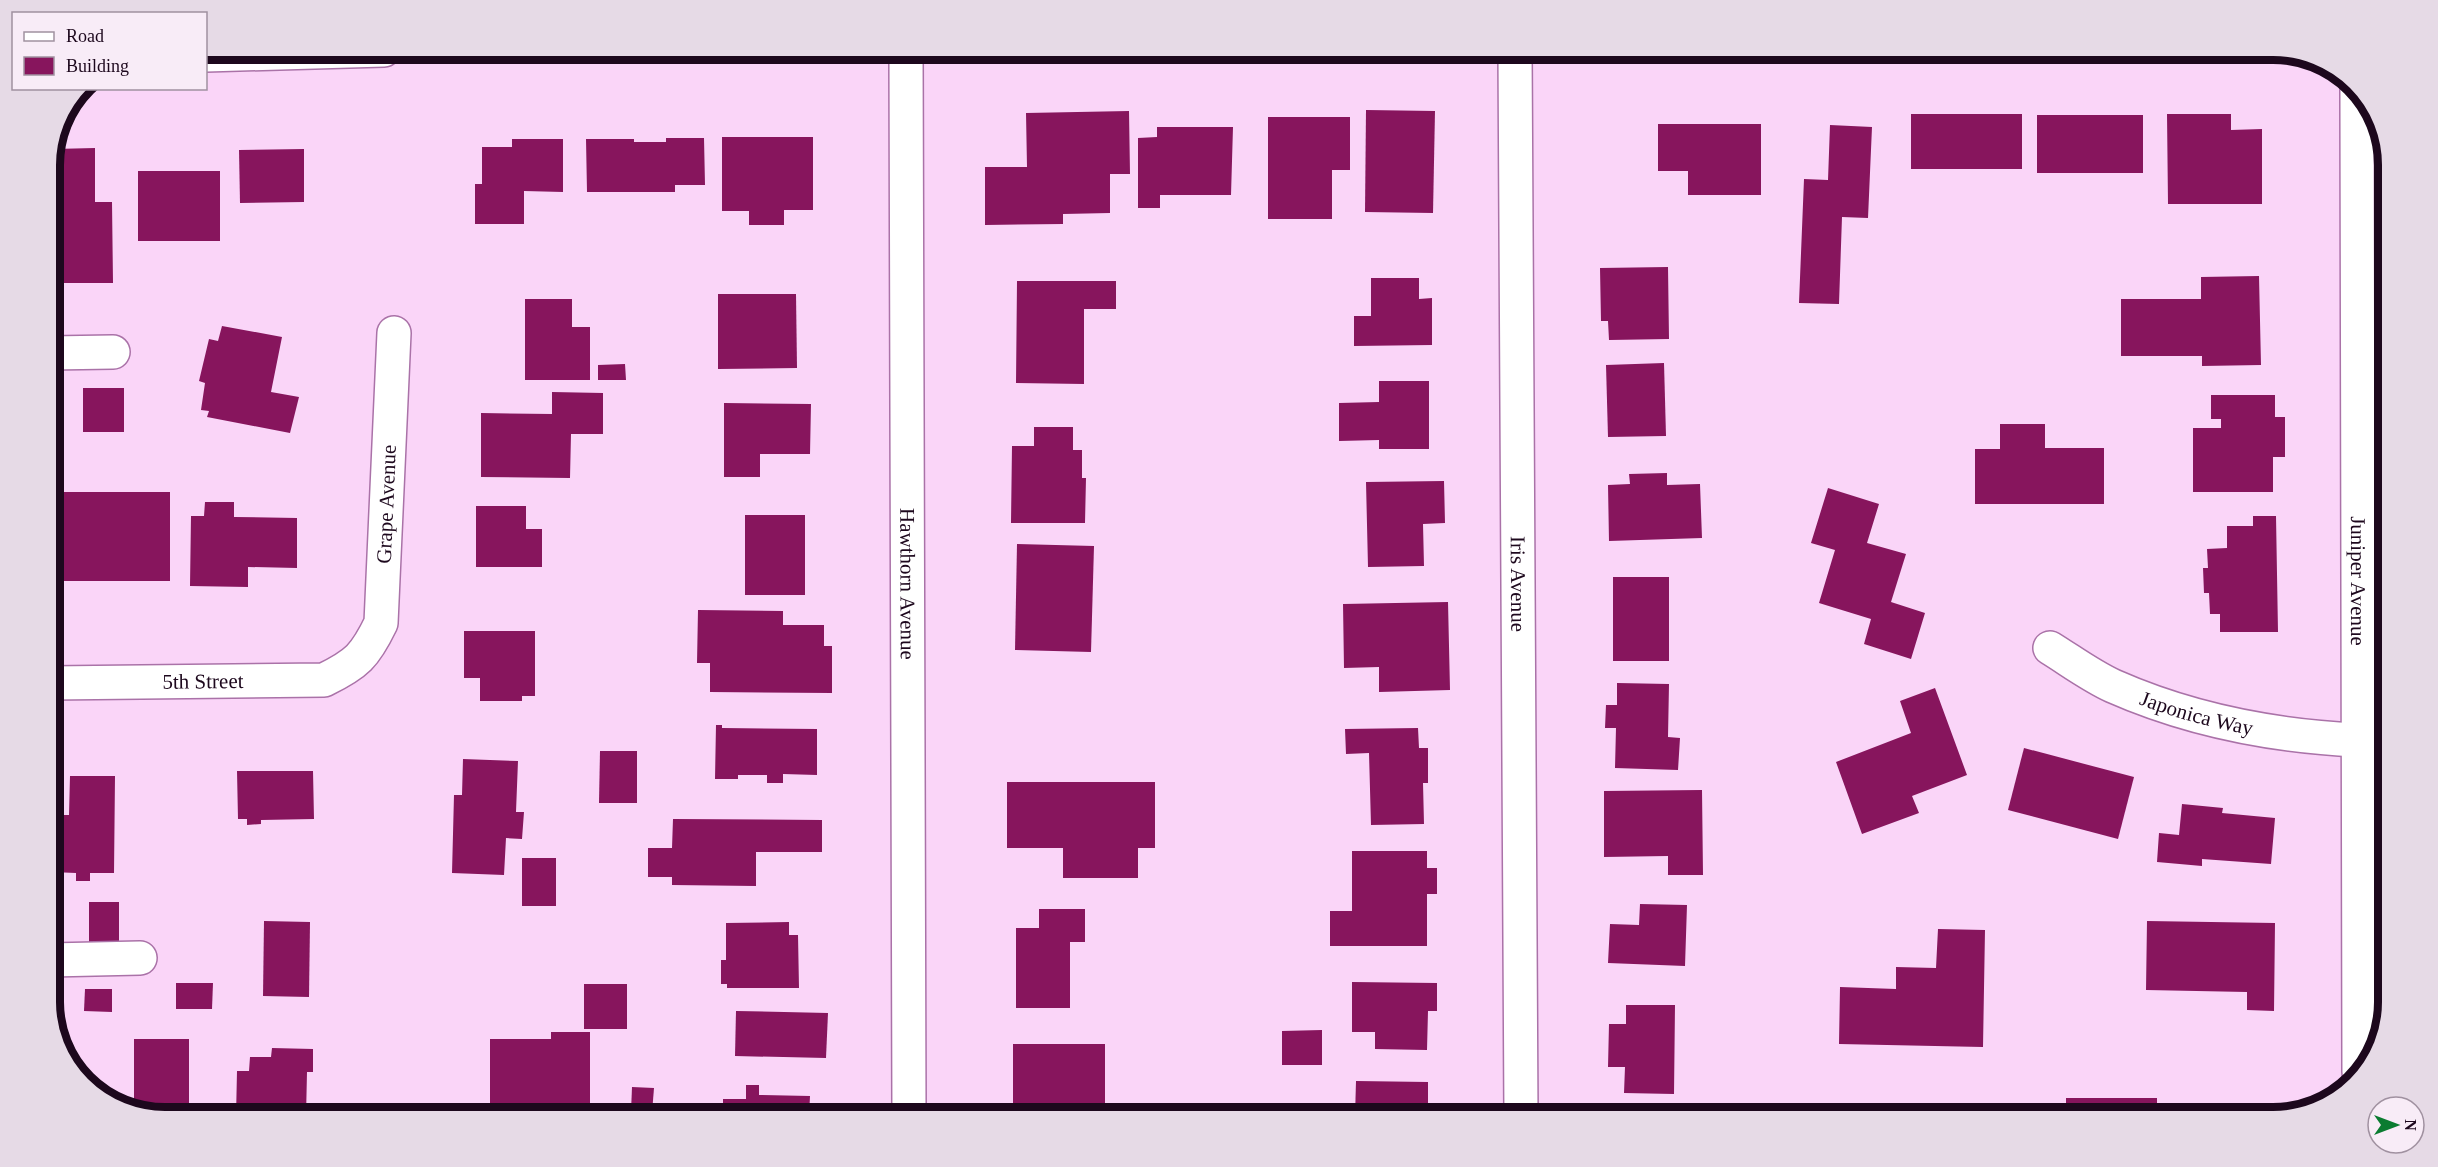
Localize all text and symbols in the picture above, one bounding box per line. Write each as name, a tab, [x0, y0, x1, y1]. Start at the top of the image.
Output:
legend	[12, 12, 207, 90]
text: Road	[66, 26, 104, 46]
text: Building	[66, 56, 129, 76]
street label: Grape Avenue	[372, 444, 401, 564]
street label: Hawthorn Avenue	[895, 508, 920, 660]
street label: Juniper Avenue	[2346, 516, 2370, 646]
street label: Iris Avenue	[1506, 536, 1530, 632]
street label: 5th Street	[162, 669, 244, 694]
street label: Japonica Way	[2137, 686, 2256, 740]
north arrow	[2366, 1095, 2426, 1155]
text: N	[2402, 1119, 2419, 1131]

